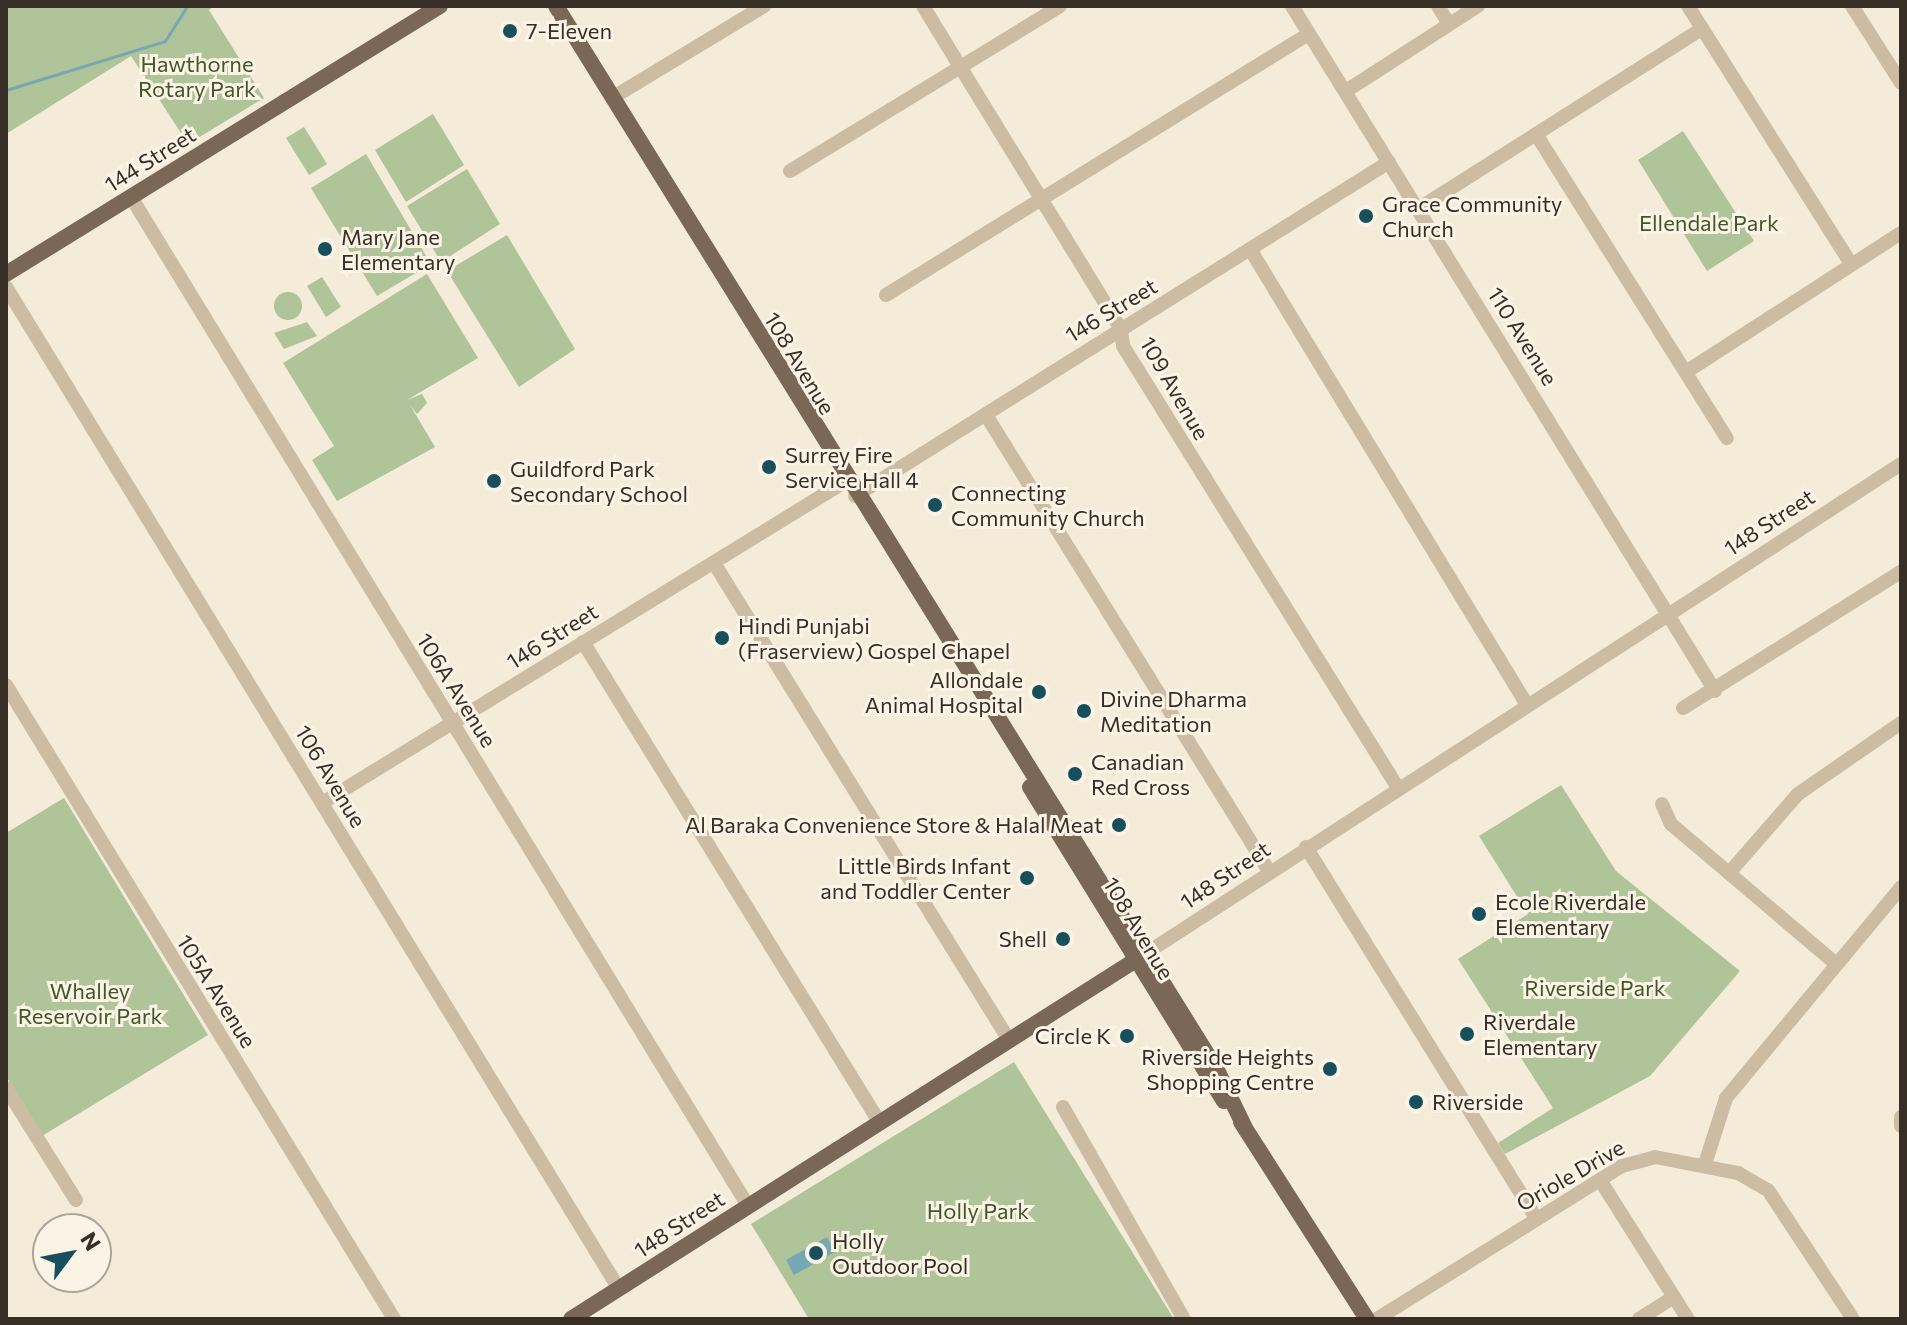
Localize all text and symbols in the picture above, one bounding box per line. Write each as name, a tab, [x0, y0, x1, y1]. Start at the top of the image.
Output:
place label: 7-Eleven	[526, 18, 612, 44]
marker: 7-Eleven	[501, 22, 519, 40]
park label: Hawthorne Rotary Park	[138, 50, 256, 102]
street label: 144 Street	[100, 121, 200, 197]
place label: Grace Community Church	[1382, 190, 1562, 242]
marker: Grace Community Church	[1357, 207, 1375, 225]
park label: Ellendale Park	[1639, 210, 1779, 236]
place label: Mary Jane Elementary	[341, 223, 455, 274]
marker: Mary Jane Elementary	[316, 240, 334, 258]
street label: 146 Street	[1060, 272, 1162, 348]
street label: 110 Avenue	[1482, 282, 1564, 390]
street label: 108 Avenue	[759, 307, 841, 419]
street label: 109 Avenue	[1135, 332, 1215, 444]
place label: Surrey Fire Service Hall 4	[785, 441, 919, 492]
place label: Guildford Park Secondary School	[510, 455, 688, 506]
marker: Surrey Fire Service Hall 4	[760, 458, 778, 476]
marker: Guildford Park Secondary School	[485, 472, 503, 490]
place label: Connecting Community Church	[951, 479, 1145, 530]
street label: 148 Street	[1719, 483, 1819, 561]
marker: Connecting Community Church	[926, 496, 944, 514]
street label: 146 Street	[502, 598, 602, 674]
place label: Hindi Punjabi (Fraserview) Gospel Chapel	[738, 612, 1010, 664]
street label: 106A Avenue	[412, 628, 502, 752]
marker: Hindi Punjabi (Fraserview) Gospel Chapel	[713, 629, 731, 647]
place label: Allondale Animal Hospital	[865, 666, 1023, 718]
marker: Allondale Animal Hospital	[1030, 683, 1048, 701]
place label: Divine Dharma Meditation	[1100, 685, 1247, 736]
marker: Divine Dharma Meditation	[1075, 702, 1093, 720]
street label: 106 Avenue	[290, 720, 372, 832]
place label: Canadian Red Cross	[1091, 748, 1190, 800]
marker: Canadian Red Cross	[1066, 765, 1084, 783]
place label: Al Baraka Convenience Store & Halal Meat	[685, 812, 1103, 838]
marker: Al Baraka Convenience Store & Halal Meat	[1110, 816, 1128, 834]
street label: 148 Street	[1175, 835, 1275, 915]
place label: Little Birds Infant and Toddler Center	[820, 852, 1011, 904]
marker: Little Birds Infant and Toddler Center	[1018, 869, 1036, 887]
street label: 108 Avenue	[1098, 872, 1180, 984]
place label: Ecole Riverdale Elementary	[1495, 888, 1646, 940]
marker: Ecole Riverdale Elementary	[1470, 905, 1488, 923]
place label: Shell	[999, 926, 1047, 952]
street label: 105A Avenue	[172, 929, 262, 1053]
marker: Shell	[1054, 930, 1072, 948]
park label: Riverside Park	[1524, 975, 1666, 1001]
park label: Whalley Reservoir Park	[18, 977, 162, 1028]
place label: Riverdale Elementary	[1483, 1008, 1597, 1060]
place label: Circle K	[1035, 1023, 1111, 1049]
marker: Riverdale Elementary	[1458, 1025, 1476, 1043]
marker: Circle K	[1118, 1027, 1136, 1045]
place label: Riverside Heights Shopping Centre	[1141, 1043, 1314, 1094]
marker: Riverside Heights Shopping Centre	[1321, 1060, 1339, 1078]
place label: Riverside	[1432, 1089, 1523, 1115]
marker: Riverside	[1407, 1093, 1425, 1111]
street label: Oriole Drive	[1511, 1134, 1629, 1216]
street label: 148 Street	[629, 1185, 729, 1263]
park label: Holly Park	[927, 1198, 1029, 1224]
north arrow	[32, 1213, 112, 1293]
text: N	[75, 1227, 107, 1255]
place label: Holly Outdoor Pool	[832, 1227, 968, 1278]
marker: Holly Outdoor Pool	[807, 1244, 825, 1262]

